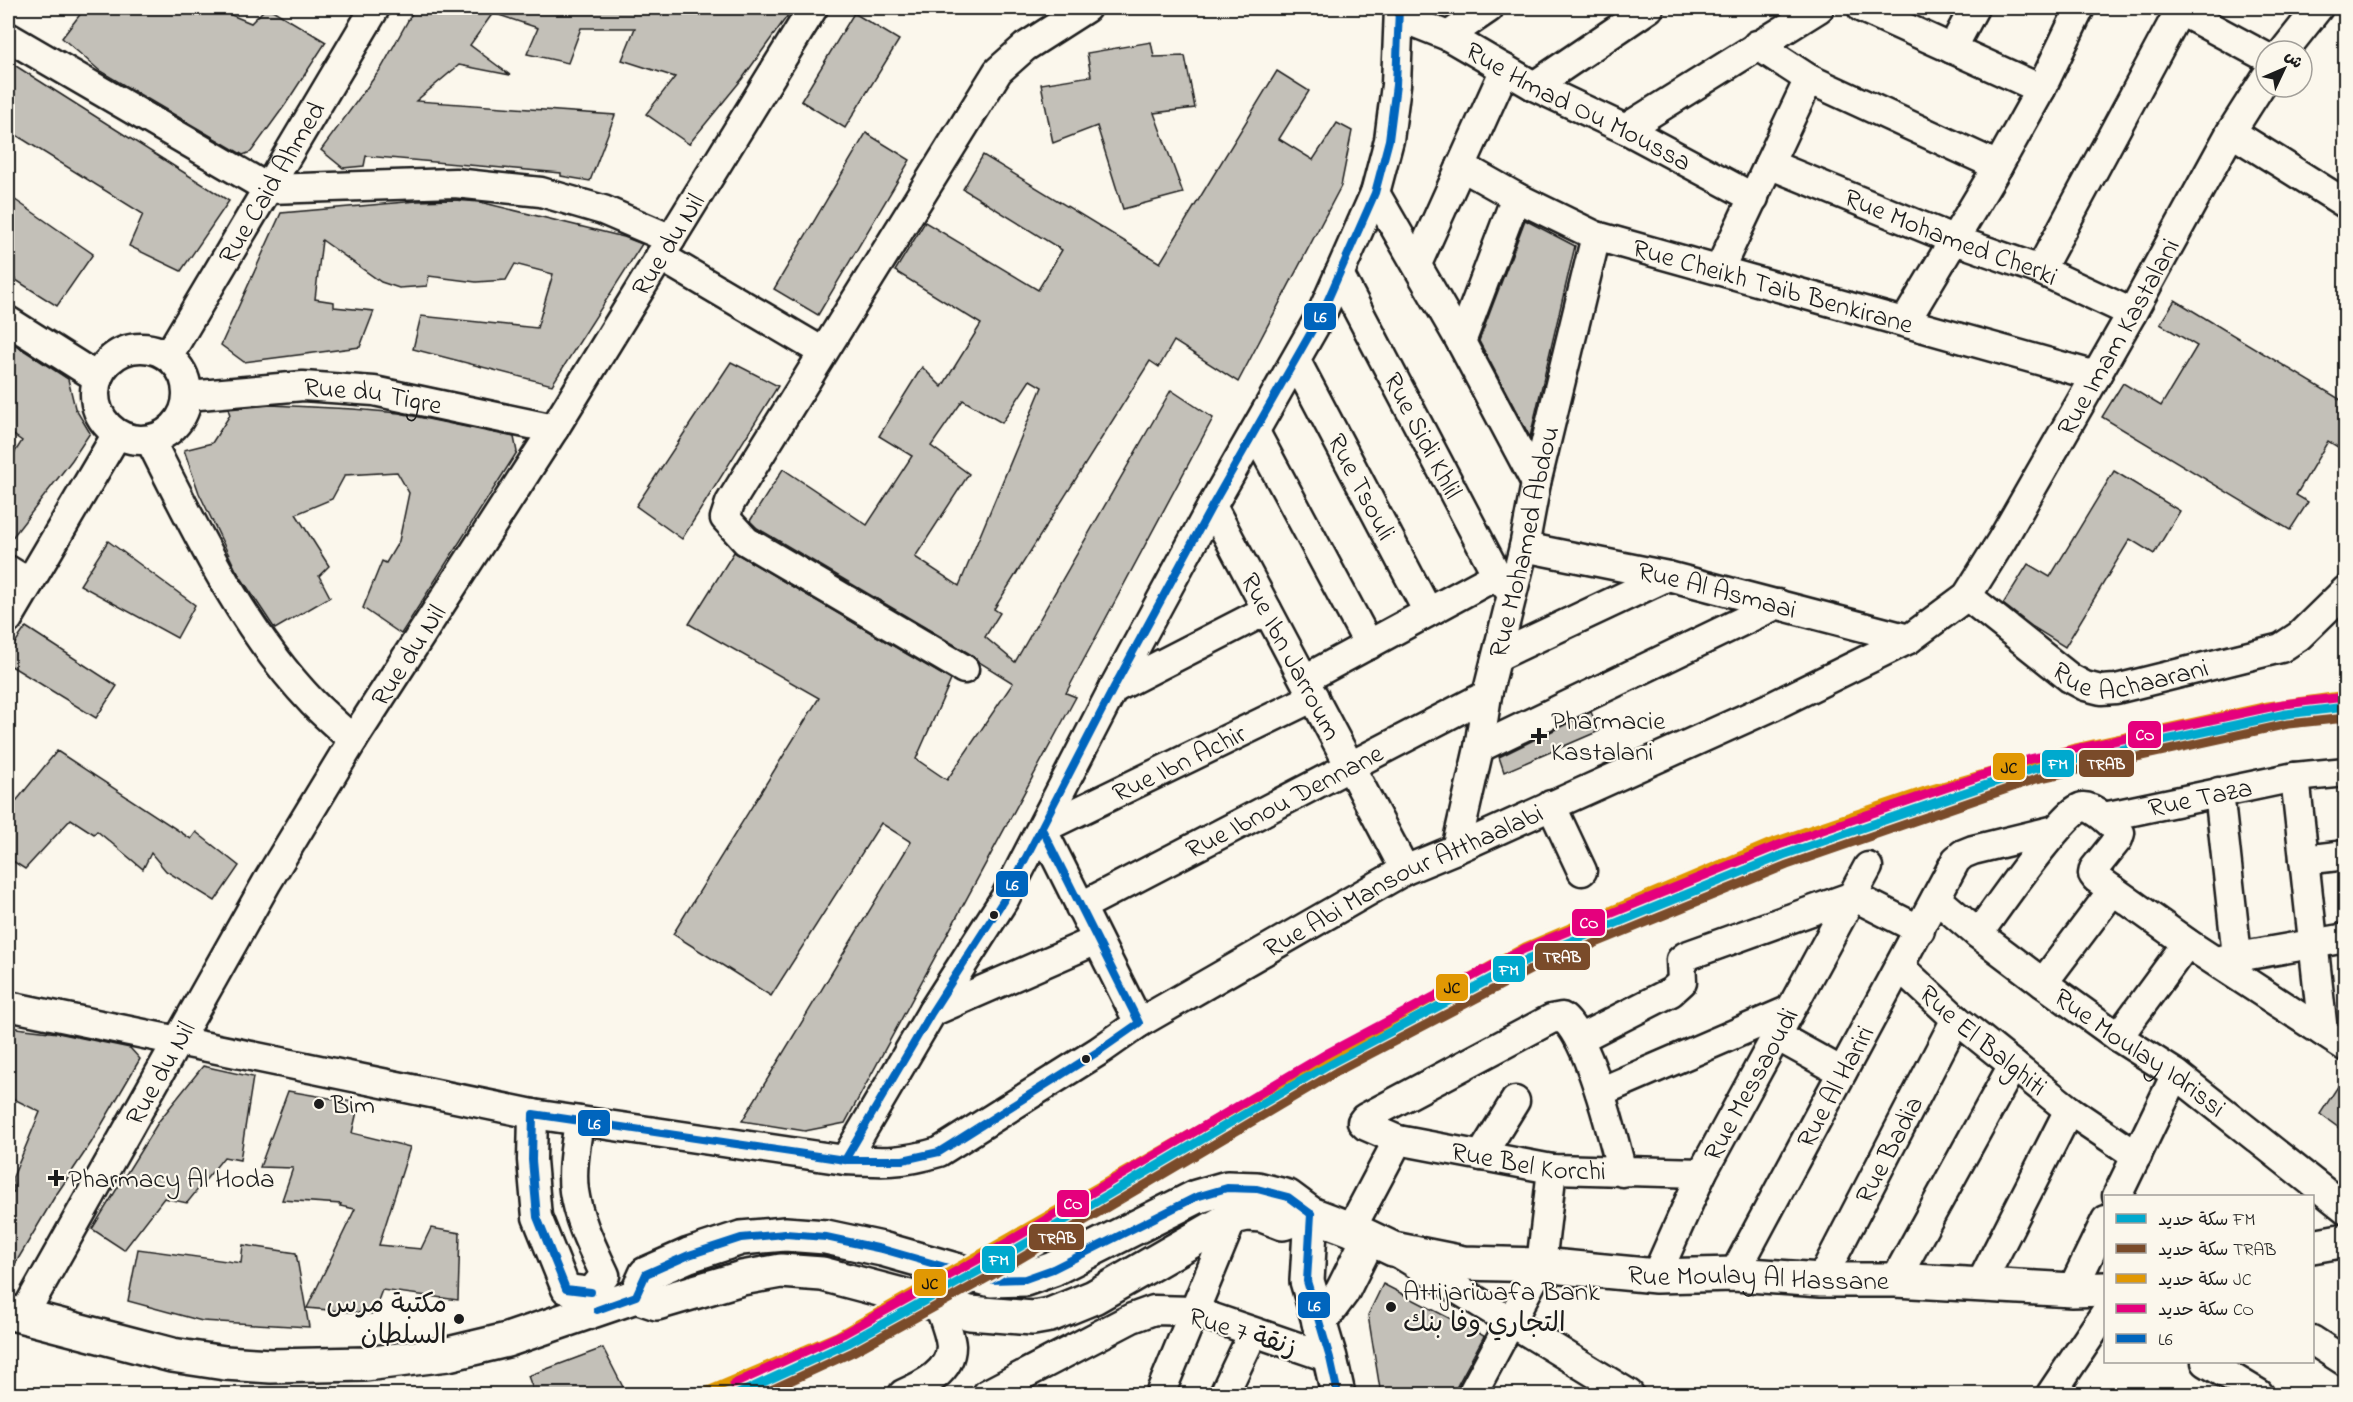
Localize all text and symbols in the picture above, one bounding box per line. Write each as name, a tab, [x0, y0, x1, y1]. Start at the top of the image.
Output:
street label: Rue Hmad Ou Moussa	[1457, 33, 1698, 183]
north arrow	[2254, 39, 2314, 99]
text: ش	[2279, 45, 2308, 75]
street label: Rue Caid Ahmed	[210, 95, 337, 272]
street label: Rue Mohamed Cherki	[1837, 180, 2063, 298]
street label: Rue du Nil	[623, 187, 716, 304]
street label: Rue Cheikh Taib Benkirane	[1628, 230, 1918, 346]
street label: Rue Imam Kastalani	[2049, 232, 2191, 444]
line badge: L6	[1303, 302, 1337, 331]
text: L6	[1314, 306, 1327, 330]
street label: Rue Sidi Khlil	[1372, 366, 1471, 507]
street label: Rue du Tigre	[302, 369, 446, 427]
street label: Rue Mohamed Abdou	[1480, 422, 1571, 662]
street label: Rue Tsouli	[1316, 427, 1404, 548]
street label: Rue Al Asmaai	[1634, 553, 1800, 631]
street label: Rue Ibn Jarroum	[1229, 567, 1350, 748]
street label: Rue du Nil	[363, 598, 457, 715]
street label: Rue Achaarani	[2051, 641, 2213, 679]
text: Rue Achaarani	[2042, 650, 2213, 712]
place label: Pharmacie Kastalani	[1551, 703, 1666, 773]
street label: Rue Ibn Achir	[1106, 716, 1254, 814]
line badge: CO	[2127, 720, 2162, 749]
text: CO	[2136, 724, 2155, 748]
marker: Pharmacie Kastalani	[1532, 729, 1546, 743]
street label: Rue Ibnou Dennane	[1180, 735, 1392, 871]
line badge: FM	[2041, 749, 2075, 778]
line badge: TRAB	[2078, 749, 2135, 778]
line badge: JC	[1992, 752, 2026, 781]
text: FM	[2047, 753, 2068, 777]
text: TRAB	[2087, 753, 2126, 777]
text: JC	[2001, 757, 2018, 781]
street label: Rue Taza	[2145, 769, 2256, 829]
street label: Rue Abi Mansour Atthaalabi	[1257, 795, 1550, 969]
line badge: L6	[995, 870, 1029, 898]
text: L6	[1006, 874, 1019, 898]
line badge: CO	[1571, 908, 1606, 937]
unlabelled marker	[988, 909, 1000, 921]
text: CO	[1580, 912, 1599, 936]
line badge: TRAB	[1534, 942, 1591, 971]
text: TRAB	[1543, 946, 1582, 970]
line badge: FM	[1492, 955, 1526, 983]
text: FM	[1498, 959, 1519, 983]
line badge: JC	[1435, 973, 1469, 1002]
text: JC	[1444, 977, 1461, 1001]
street label: Rue El Balghiti	[1909, 977, 2055, 1107]
street label: Rue Moulay Idrissi	[2045, 980, 2233, 1128]
street label: Rue Messaoudi	[1695, 1002, 1810, 1169]
street label: Rue du Nil	[117, 1015, 207, 1133]
street label: Rue Al Hariri	[1788, 1019, 1886, 1156]
unlabelled marker	[1080, 1053, 1092, 1065]
place label: Bim	[330, 1087, 375, 1126]
street label: Rue Badia	[1847, 1090, 1935, 1211]
marker: Bim	[312, 1097, 326, 1111]
line badge: L6	[577, 1109, 611, 1137]
text: L6	[588, 1113, 601, 1137]
street label: Rue Bel Korchi	[1448, 1133, 1606, 1192]
place label: Pharmacy Al Hoda	[68, 1161, 274, 1200]
marker: Pharmacy Al Hoda	[49, 1171, 63, 1185]
line badge: CO	[1056, 1189, 1090, 1218]
text: CO	[1064, 1193, 1083, 1217]
legend	[2104, 1195, 2314, 1363]
text: سكة حديد FM	[2158, 1208, 2256, 1234]
line badge: TRAB	[1028, 1223, 1085, 1251]
text: TRAB	[1038, 1227, 1077, 1251]
text: سكة حديد TRAB	[2158, 1238, 2276, 1264]
line badge: FM	[981, 1245, 1016, 1274]
text: FM	[988, 1249, 1009, 1273]
street label: Rue Moulay Al Hassane	[1626, 1256, 1890, 1302]
line badge: JC	[913, 1268, 947, 1297]
text: سكة حديد JC	[2158, 1268, 2252, 1294]
text: JC	[922, 1273, 939, 1297]
place label: Attijariwafa Bank التجاري وفا بنك	[1403, 1274, 1600, 1344]
place label: مكتبة مرس السلطان	[326, 1286, 447, 1356]
line badge: L6	[1297, 1291, 1331, 1319]
text: L6	[1308, 1295, 1321, 1319]
street label: Rue 7 زنقة	[1183, 1298, 1301, 1368]
text: سكة حديد CO	[2158, 1298, 2254, 1324]
marker: Attijariwafa Bank التجاري وفا بنك	[1384, 1300, 1398, 1314]
marker: مكتبة مرس السلطان	[452, 1312, 466, 1326]
text: L6	[2158, 1328, 2173, 1354]

